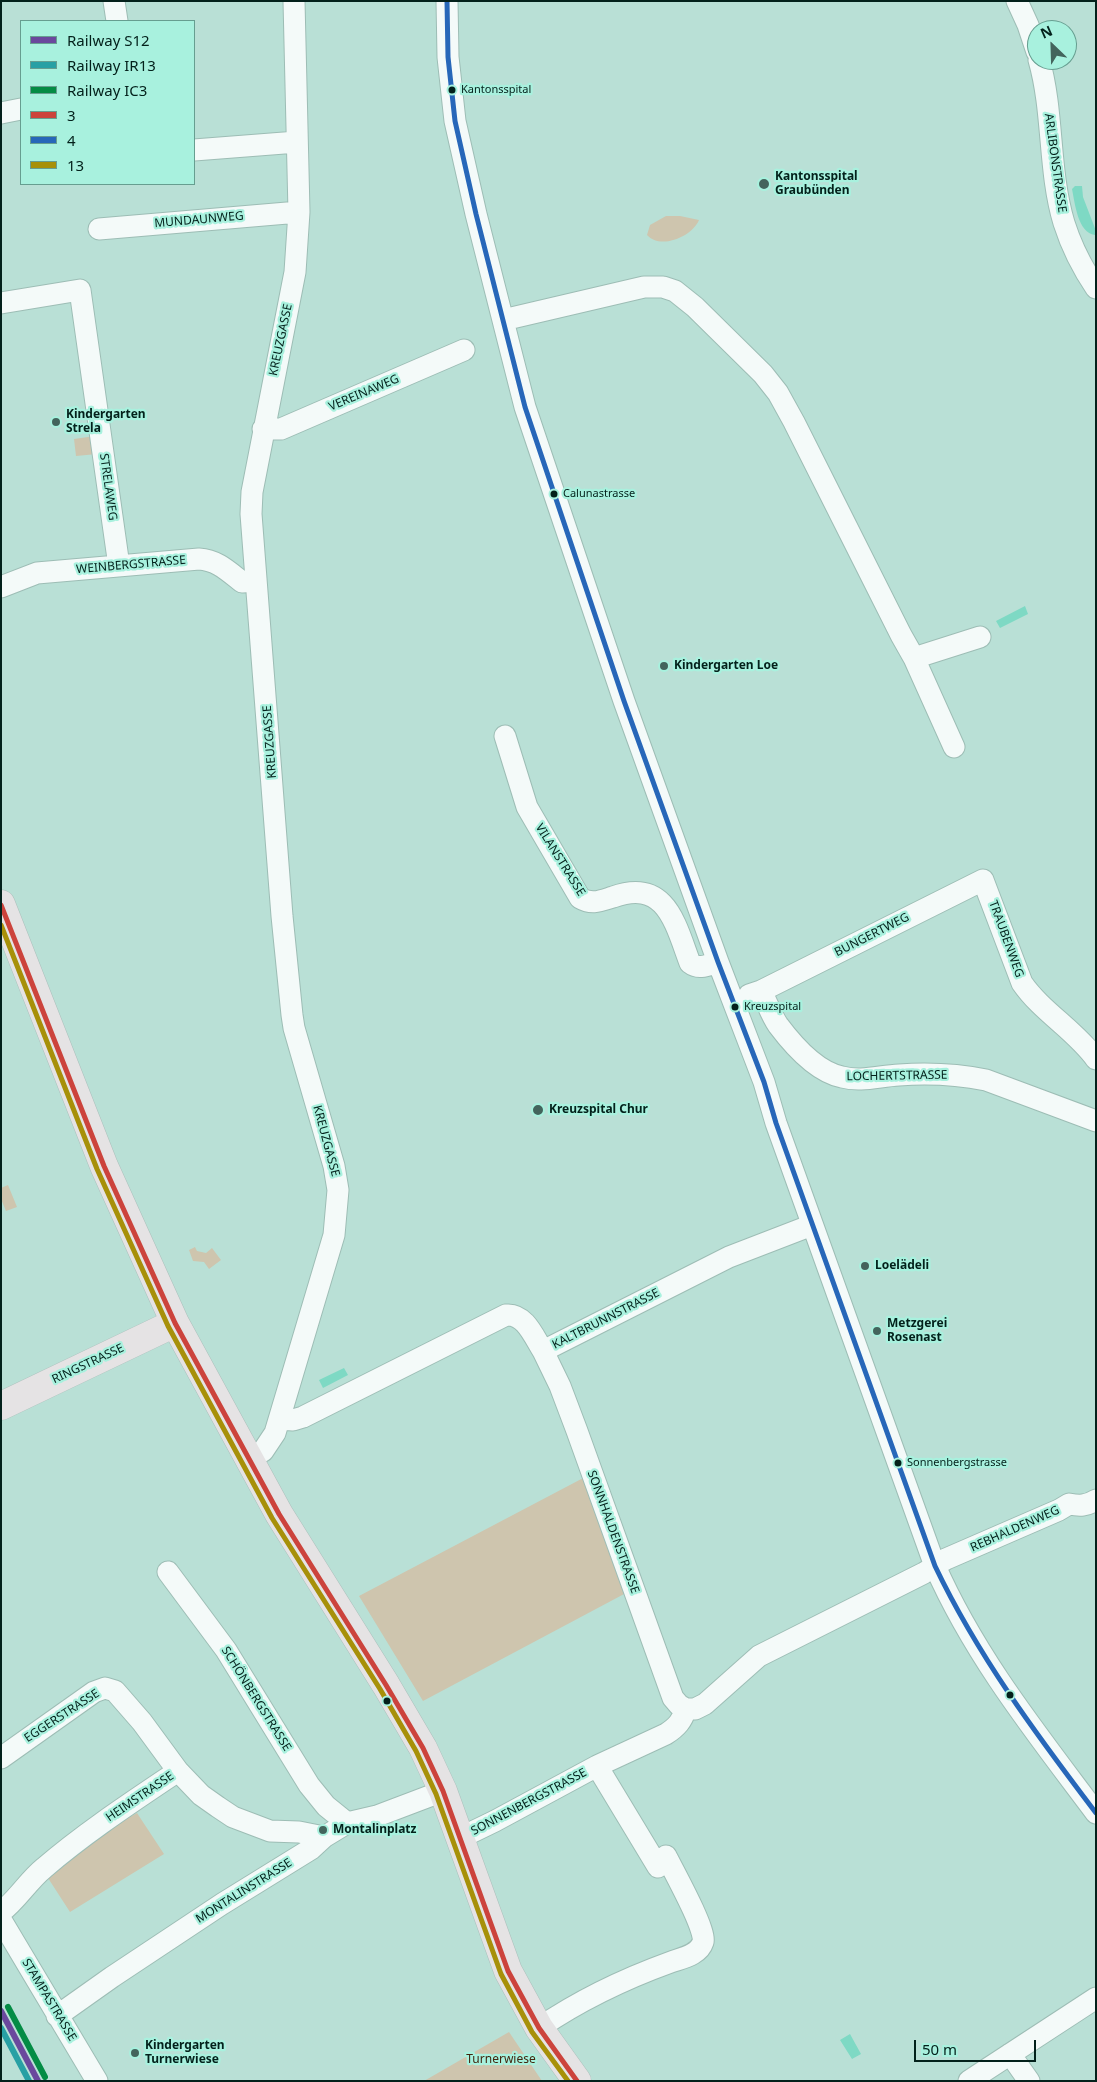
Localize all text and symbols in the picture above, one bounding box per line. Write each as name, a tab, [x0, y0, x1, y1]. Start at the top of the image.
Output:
legend	[20, 20, 195, 185]
north arrow	[1027, 20, 1077, 70]
text: N	[1037, 21, 1055, 43]
text: Railway S12	[67, 30, 150, 50]
text: Railway IR13	[67, 55, 156, 75]
text: Railway IC3	[67, 80, 147, 100]
place label: Kantonsspital	[461, 83, 531, 97]
marker: Kantonsspital	[447, 85, 457, 95]
text: 3	[67, 105, 76, 125]
street label: ARLIBONSTRASSE	[1041, 112, 1069, 214]
text: 4	[67, 130, 76, 150]
text: 13	[67, 155, 84, 175]
place label: Kantonsspital Graubünden	[775, 170, 858, 198]
marker: Kantonsspital Graubünden	[757, 177, 771, 191]
street label: MUNDAUNWEG	[154, 209, 244, 231]
street label: KREUZGASSE	[266, 303, 296, 377]
street label: VEREINAWEG	[327, 372, 401, 414]
place label: Kindergarten Strela	[66, 408, 146, 436]
marker: Kindergarten Strela	[50, 416, 62, 428]
street label: STRELAWEG	[96, 453, 120, 521]
place label: Calunastrasse	[563, 487, 635, 501]
marker: Calunastrasse	[549, 489, 559, 499]
street label: WEINBERGSTRASSE	[76, 553, 186, 577]
place label: Kindergarten Loe	[674, 659, 778, 673]
marker: Kindergarten Loe	[658, 660, 670, 672]
street label: KREUZGASSE	[260, 705, 280, 779]
street label: VILANSTRASSE	[532, 821, 588, 899]
street label: TRAUBENWEG	[985, 899, 1027, 979]
street label: BUNGERTWEG	[832, 910, 912, 960]
place label: Kreuzspital	[744, 1000, 801, 1014]
marker: Kreuzspital	[730, 1002, 740, 1012]
street label: LOCHERTSTRASSE	[846, 1068, 948, 1084]
marker: Kreuzspital Chur	[531, 1103, 545, 1117]
place label: Kreuzspital Chur	[549, 1103, 648, 1117]
street label: KREUZGASSE	[310, 1104, 342, 1178]
place label: Loelädeli	[875, 1259, 929, 1273]
marker: Loelädeli	[859, 1260, 871, 1272]
street label: KALTBRUNNSTRASSE	[550, 1286, 662, 1352]
place label: Metzgerei Rosenast	[887, 1317, 947, 1345]
marker: Metzgerei Rosenast	[871, 1325, 883, 1337]
street label: RINGSTRASSE	[50, 1341, 126, 1387]
place label: Sonnenbergstrasse	[907, 1456, 1007, 1470]
marker: Sonnenbergstrasse	[893, 1458, 903, 1468]
street label: SONNHALDENSTRASSE	[584, 1469, 642, 1595]
street label: REBHALDENWEG	[968, 1503, 1062, 1555]
street label: SCHÖNBERGSTRASSE	[218, 1644, 294, 1754]
street label: EGGERSTRASSE	[22, 1686, 102, 1746]
unlabelled marker	[1005, 1690, 1015, 1700]
unlabelled marker	[382, 1696, 392, 1706]
street label: SONNENBERGSTRASSE	[469, 1765, 589, 1839]
street label: HEIMSTRASSE	[103, 1769, 177, 1825]
place label: Montalinplatz	[333, 1823, 416, 1837]
marker: Montalinplatz	[317, 1824, 329, 1836]
street label: MONTALINSTRASSE	[193, 1856, 295, 1926]
street label: STAMPASTRASSE	[19, 1956, 79, 2044]
scale bar	[917, 2030, 1040, 2062]
place label: Kindergarten Turnerwiese	[145, 2039, 225, 2067]
text: 50 m	[922, 2039, 957, 2059]
marker: Kindergarten Turnerwiese	[129, 2047, 141, 2059]
park label: Turnerwiese	[466, 2053, 536, 2067]

